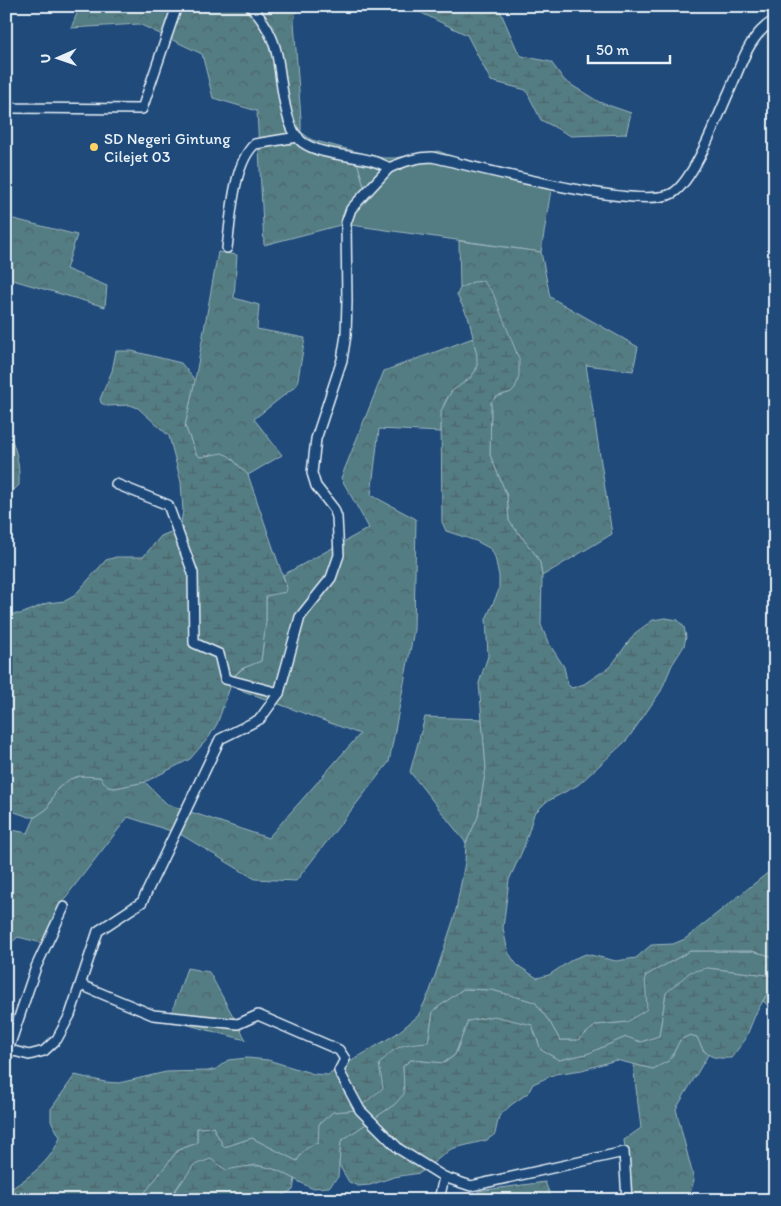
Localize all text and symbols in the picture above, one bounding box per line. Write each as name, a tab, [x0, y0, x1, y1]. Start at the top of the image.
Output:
north arrow	[32, 32, 82, 82]
scale bar	[588, 32, 671, 64]
text: 50 m	[596, 41, 629, 59]
text: U	[37, 53, 54, 63]
place label: SD Negeri Gintung Cilejet 03	[104, 129, 231, 166]
marker: SD Negeri Gintung Cilejet 03	[88, 141, 100, 153]

